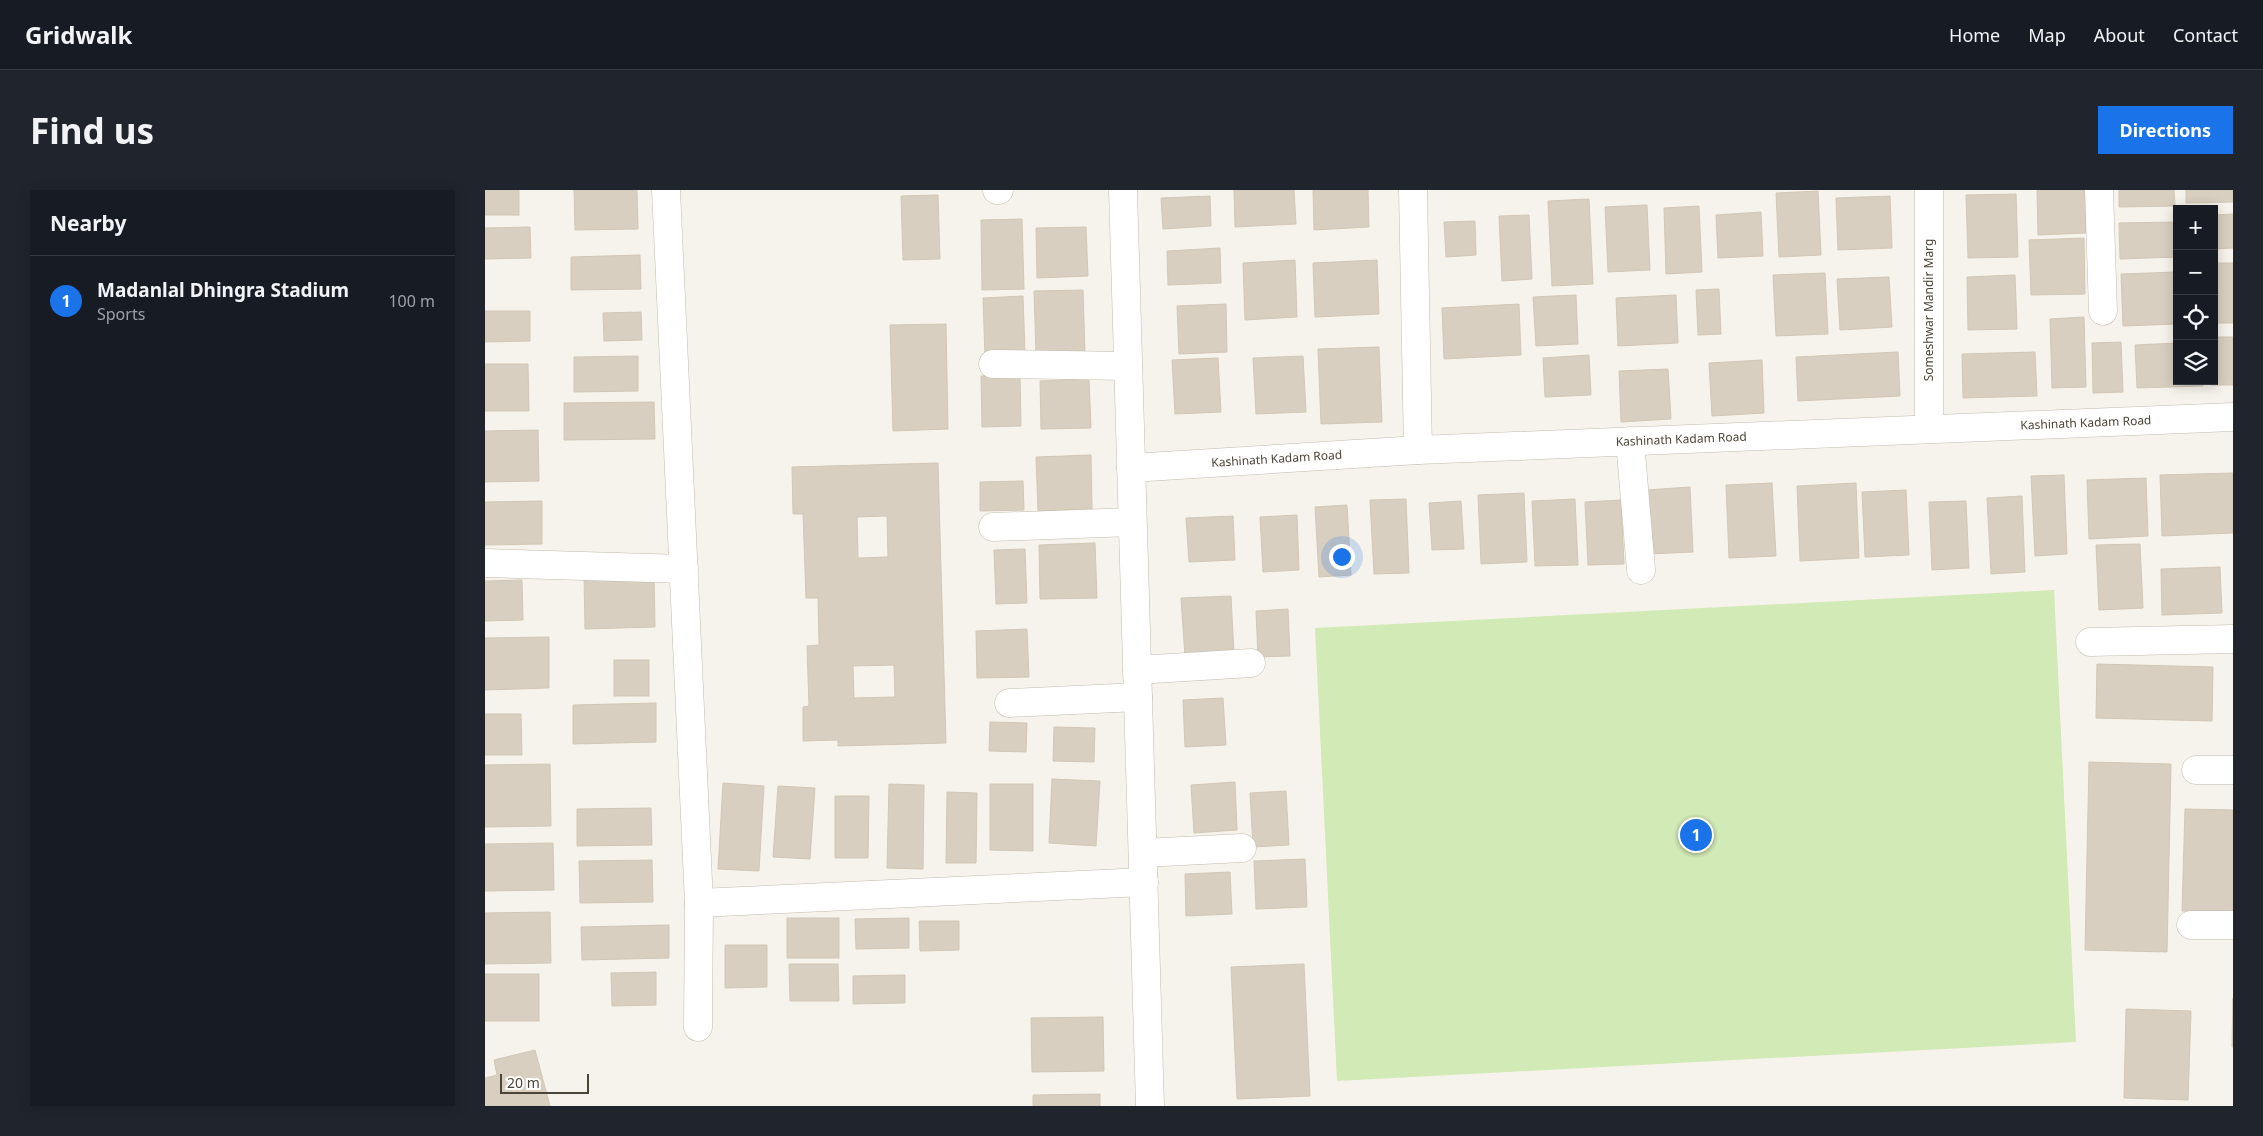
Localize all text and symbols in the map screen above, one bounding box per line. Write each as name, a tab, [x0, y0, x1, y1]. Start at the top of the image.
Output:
text: Gridwalk	[25, 18, 132, 51]
text: Home	[1949, 23, 2000, 47]
text: Map	[2028, 23, 2066, 47]
text: About	[2094, 23, 2145, 47]
text: Contact	[2173, 23, 2238, 47]
button: Directions	[2098, 106, 2233, 154]
text: Find us	[30, 107, 154, 154]
map controls	[2173, 205, 2218, 385]
button: +	[2173, 205, 2218, 250]
text: Nearby	[50, 209, 126, 237]
street label: Someshwar Mandir Marg	[1920, 239, 1937, 381]
button: −	[2173, 250, 2218, 295]
text: Madanlal Dhingra Stadium	[97, 277, 349, 303]
text: 1	[61, 290, 71, 312]
text: 100 m	[388, 290, 435, 312]
button: locate	[2173, 295, 2218, 340]
text: Sports	[97, 303, 145, 325]
button: layers	[2173, 340, 2218, 385]
street label: Kashinath Kadam Road	[2020, 411, 2152, 434]
street label: Kashinath Kadam Road	[1615, 428, 1747, 450]
street label: Kashinath Kadam Road	[1211, 446, 1343, 471]
your location	[1329, 544, 1355, 570]
pin: 1	[1680, 816, 1712, 854]
scale bar	[500, 1071, 589, 1094]
text: 20 m	[507, 1073, 540, 1092]

